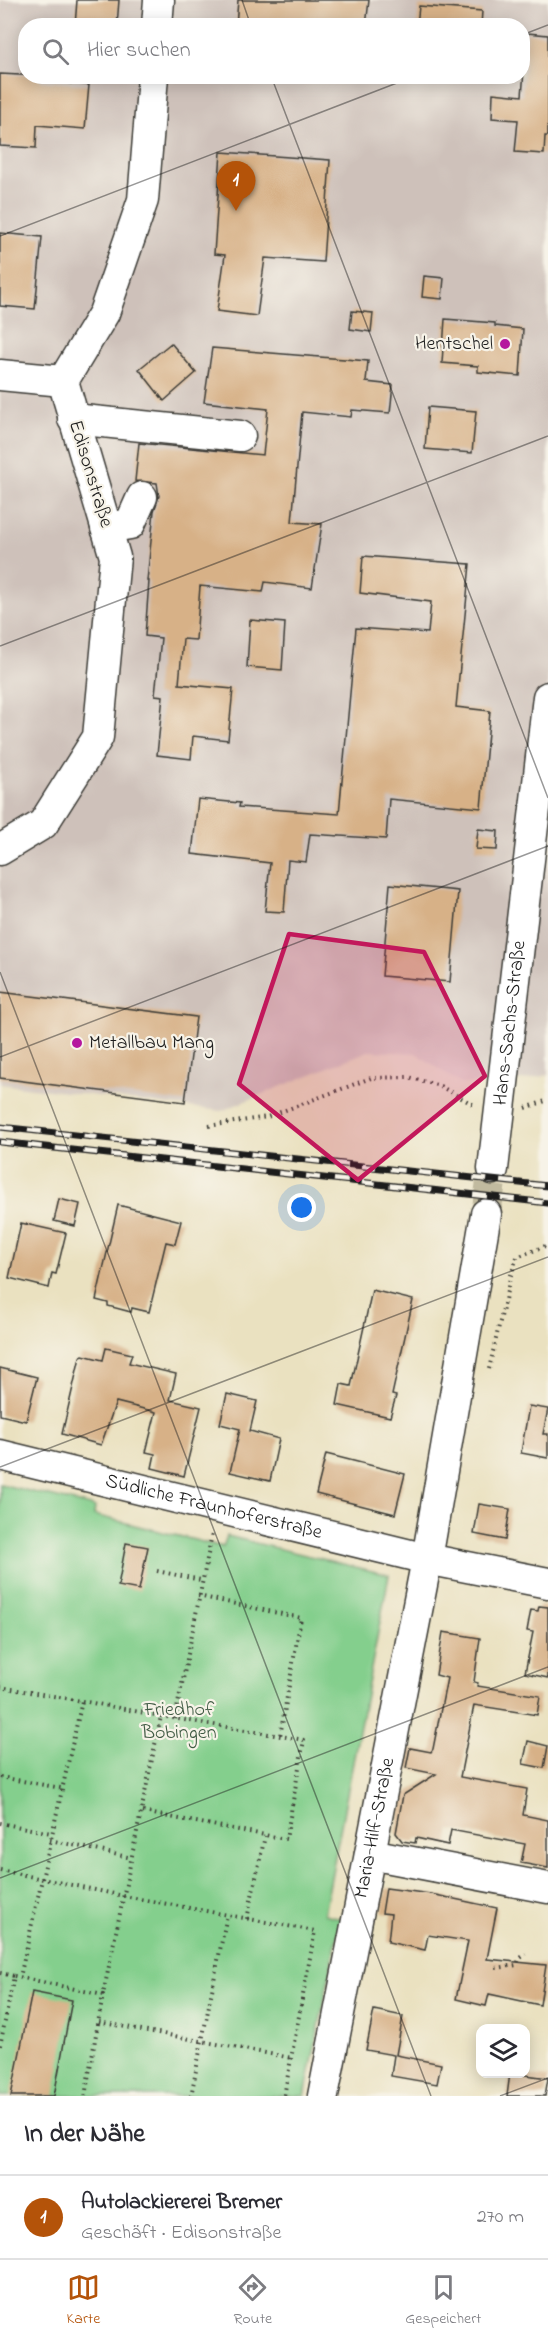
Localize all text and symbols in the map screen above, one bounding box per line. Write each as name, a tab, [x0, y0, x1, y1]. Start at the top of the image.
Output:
search box	[18, 18, 530, 84]
icon: search	[39, 35, 72, 68]
text: Hier suchen	[87, 35, 191, 67]
pin: 1	[216, 162, 256, 211]
place label: Hentschel	[415, 330, 493, 359]
marker: Hentschel	[498, 337, 512, 351]
street label: Edisonstraße	[60, 417, 120, 531]
street label: Hans-Sachs-Straße	[486, 939, 534, 1107]
place label: Metallbau Mang	[89, 1029, 214, 1059]
marker: Metallbau Mang	[70, 1036, 84, 1050]
your location	[287, 1193, 316, 1222]
street label: Südliche Fraunhoferstraße	[102, 1467, 325, 1547]
park label: Friedhof Bobingen	[140, 1696, 217, 1749]
street label: Maria-Hilf-Straße	[347, 1755, 403, 1901]
map controls	[476, 2024, 530, 2078]
button: layers	[476, 2024, 530, 2078]
text: In der Nähe	[24, 2116, 145, 2154]
text: Autolackiererei Bremer	[81, 2187, 282, 2219]
text: 1	[40, 2203, 47, 2232]
text: 270 m	[477, 2203, 524, 2232]
text: Geschäft · Edisonstraße	[81, 2219, 281, 2248]
tab: Karte	[66, 2271, 100, 2331]
tab: Route	[233, 2271, 272, 2331]
tab: Gespeichert	[405, 2271, 482, 2331]

